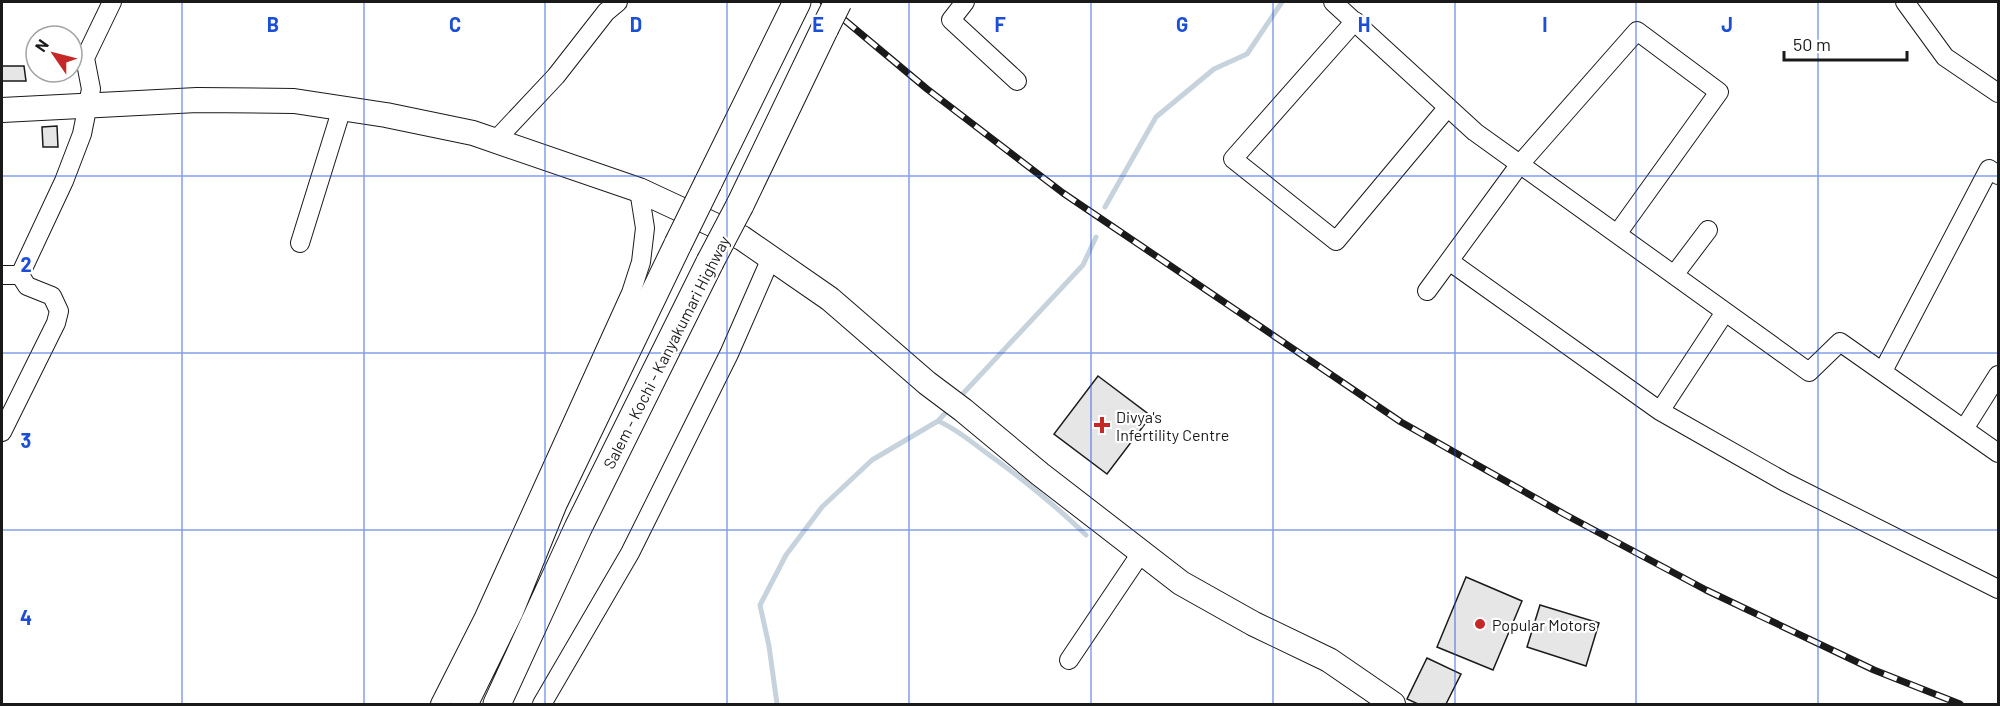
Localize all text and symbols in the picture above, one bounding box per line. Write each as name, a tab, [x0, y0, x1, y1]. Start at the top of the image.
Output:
text: B	[267, 12, 279, 36]
text: C	[449, 12, 461, 36]
text: D	[630, 12, 642, 36]
text: E	[812, 12, 824, 36]
text: F	[994, 12, 1006, 36]
text: G	[1176, 12, 1188, 36]
text: H	[1358, 12, 1370, 36]
text: I	[1542, 12, 1548, 36]
text: J	[1721, 12, 1733, 36]
north arrow	[24, 24, 84, 84]
scale bar	[1784, 24, 1907, 62]
text: 50 m	[1793, 33, 1831, 55]
text: N	[30, 35, 52, 55]
street label: Salem - Kochi - Kanyakumari Highway	[599, 232, 734, 472]
text: 2	[20, 252, 32, 276]
place label: Divya's Infertility Centre	[1116, 407, 1229, 444]
marker: Divya's Infertility Centre	[1093, 416, 1111, 434]
text: 3	[21, 428, 31, 452]
text: 4	[20, 605, 32, 629]
place label: Popular Motors	[1492, 615, 1596, 634]
marker: Popular Motors	[1473, 617, 1487, 631]

